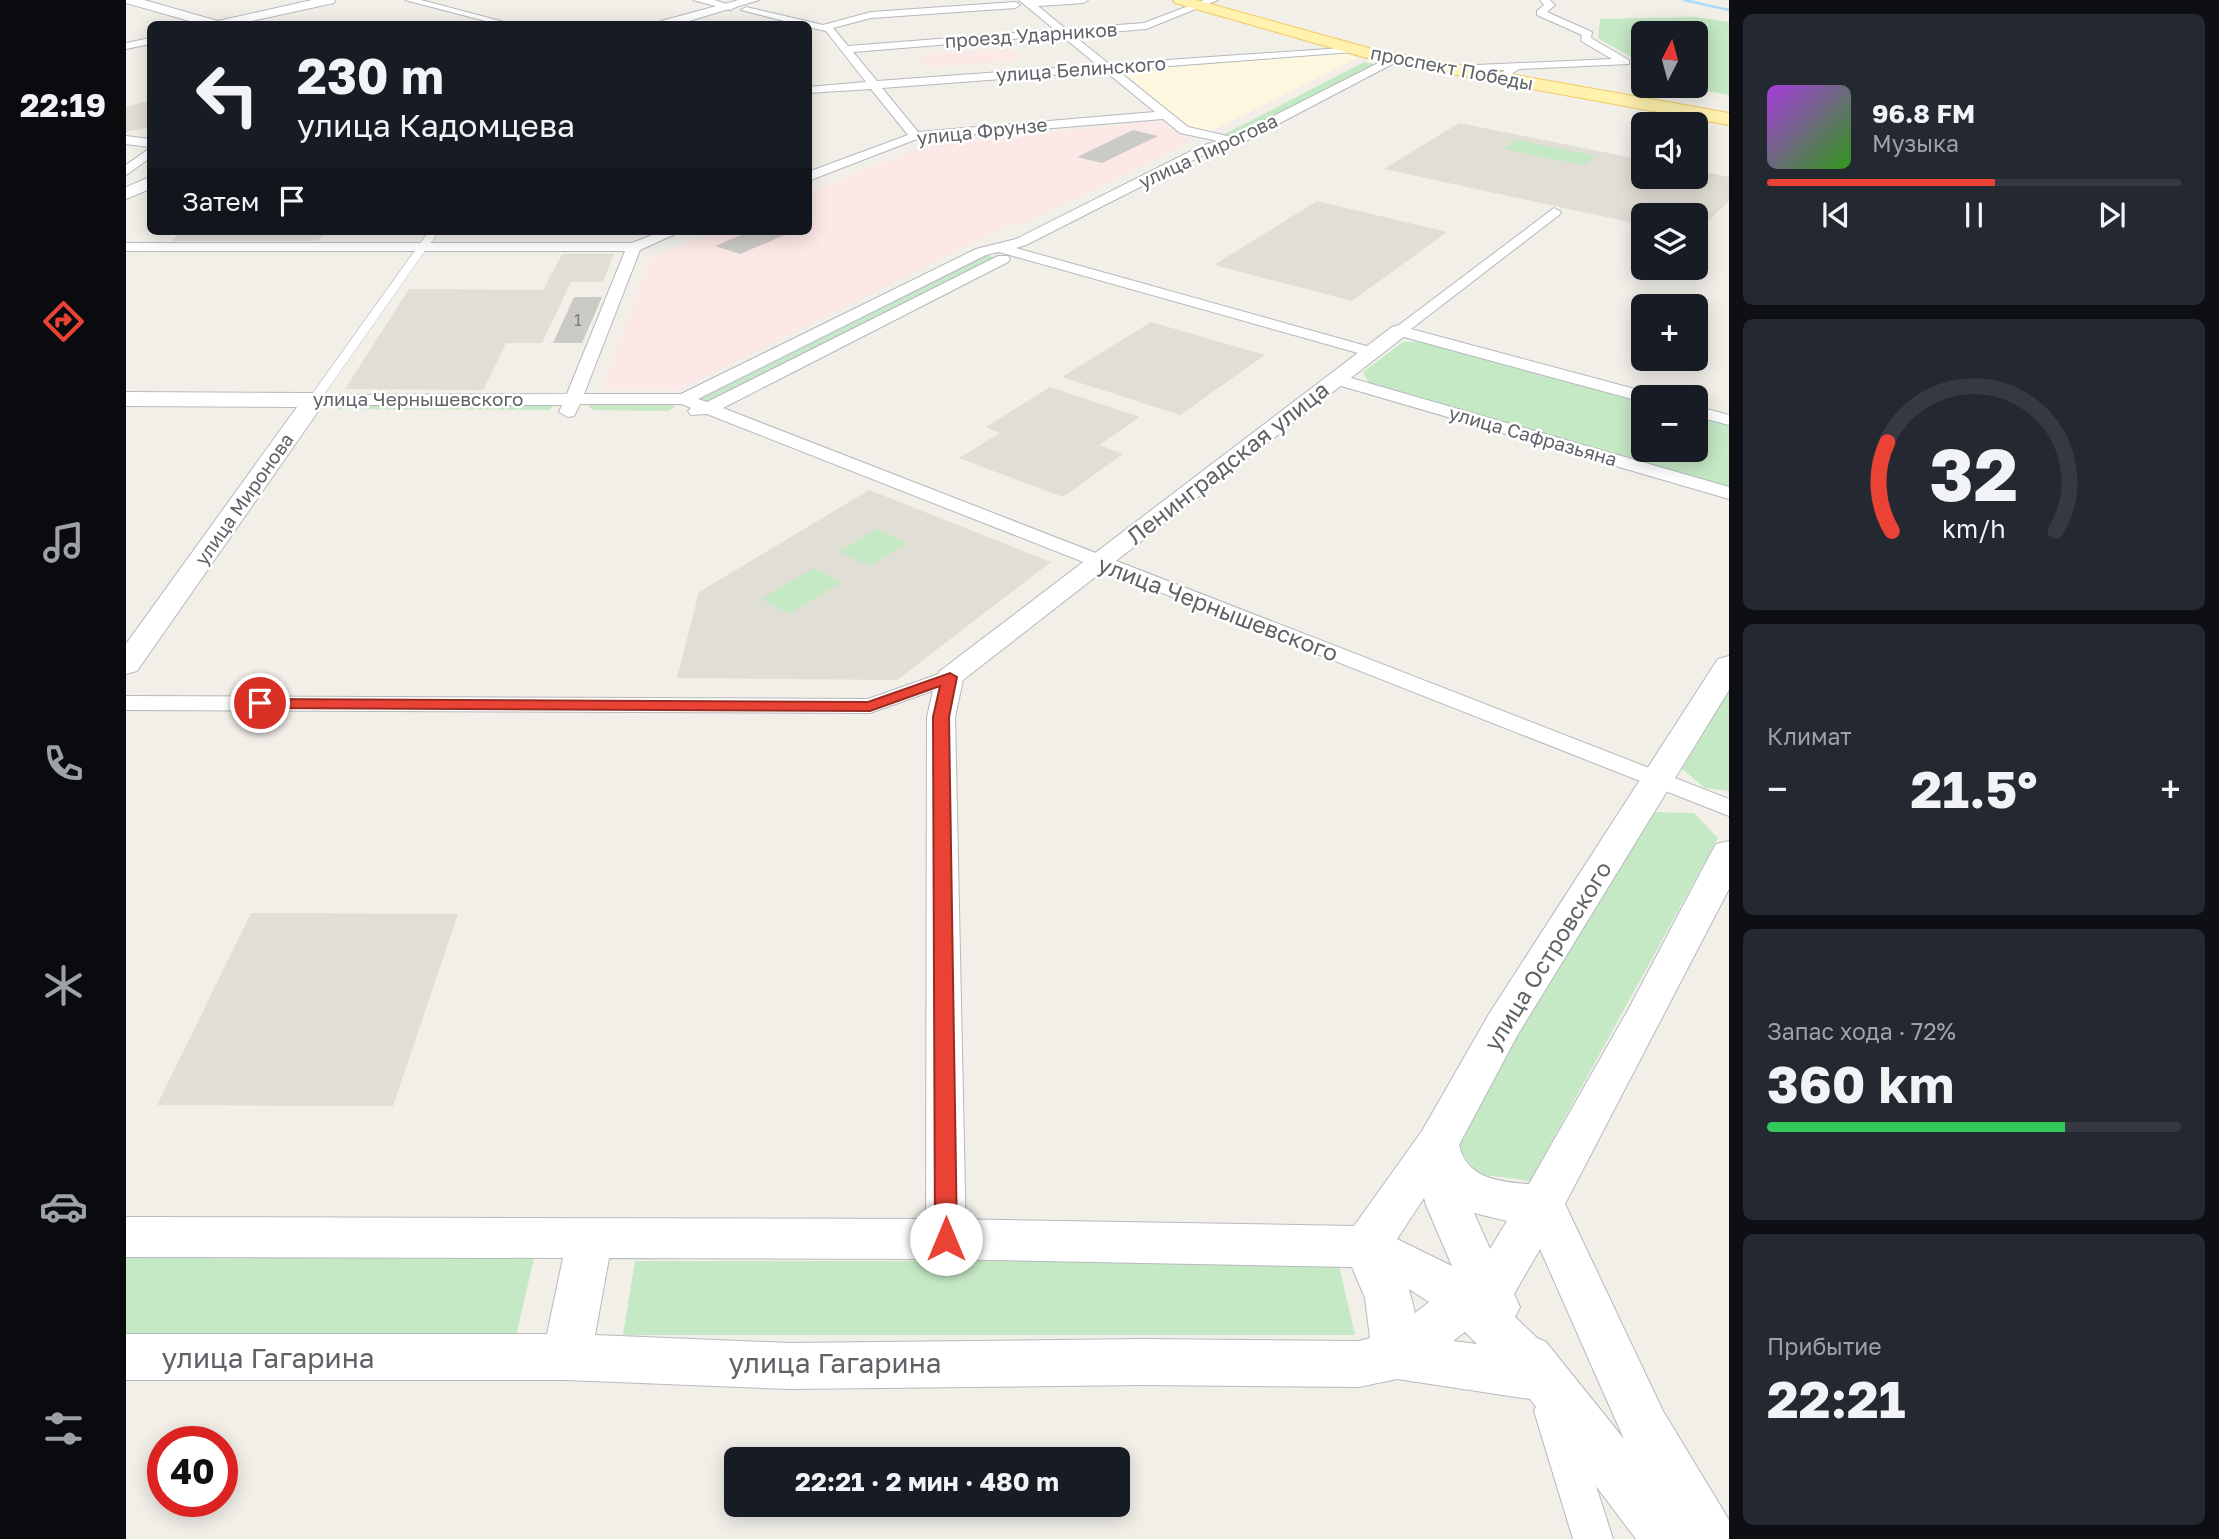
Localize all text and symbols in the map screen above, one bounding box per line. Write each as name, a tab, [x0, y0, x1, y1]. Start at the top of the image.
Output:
street label: проезд Ударников	[944, 17, 1118, 52]
north arrow	[1631, 21, 1708, 98]
map controls	[1631, 21, 1708, 462]
street label: проспект Победы	[1369, 40, 1535, 95]
text: 230 m	[297, 46, 444, 105]
icon: left	[182, 49, 273, 140]
street label: улица Белинского	[995, 51, 1167, 86]
text: 22:19	[20, 86, 106, 124]
text: 96.8 FM	[1872, 98, 1975, 129]
text: улица Кадомцева	[297, 106, 575, 144]
street label: улица Пирогова	[1135, 108, 1281, 193]
street label: улица Фрунзе	[915, 112, 1048, 149]
button: sound	[1631, 112, 1708, 189]
text: Музыка	[1872, 129, 1959, 157]
icon: arrive	[273, 182, 311, 220]
text: Затем	[182, 186, 259, 217]
icon: previous	[1817, 196, 1855, 234]
icon: pause	[1955, 196, 1993, 234]
icon: next	[2093, 196, 2131, 234]
button: layers	[1631, 203, 1708, 280]
button: +	[1631, 294, 1708, 371]
icon: directions	[39, 297, 88, 346]
house number: 1	[574, 310, 582, 330]
street label: Ленинградская улица	[1121, 375, 1334, 550]
button: −	[1631, 385, 1708, 462]
street label: улица Чернышевского	[313, 387, 523, 410]
street label: улица Сафразьяна	[1446, 401, 1620, 471]
street label: улица Миронова	[189, 428, 298, 569]
text: 32	[1930, 430, 2018, 517]
text: km/h	[1942, 512, 2006, 543]
icon: music	[39, 518, 88, 567]
street label: улица Чернышевского	[1094, 549, 1342, 667]
pin	[230, 673, 290, 733]
icon: arrive	[241, 684, 279, 722]
text: Климат	[1767, 722, 1852, 750]
icon: phone	[39, 739, 88, 788]
text: 21.5°	[1910, 757, 2038, 819]
text: −	[1767, 766, 1788, 811]
text: +	[2160, 766, 2181, 811]
street label: улица Островского	[1477, 856, 1617, 1055]
icon: climate	[39, 961, 88, 1010]
text: Запас хода · 72%	[1767, 1017, 1956, 1045]
text: 360 km	[1767, 1052, 1954, 1114]
icon: car	[39, 1182, 88, 1231]
position arrow	[909, 1202, 983, 1276]
text: Прибытие	[1767, 1332, 1882, 1360]
street label: улица Гагарина	[161, 1341, 375, 1374]
street label: улица Гагарина	[728, 1346, 942, 1379]
text: 22:21	[1767, 1367, 1906, 1429]
icon: filters	[39, 1404, 88, 1453]
speed limit sign: 40	[147, 1426, 238, 1517]
text: 22:21 · 2 мин · 480 m	[795, 1466, 1059, 1497]

